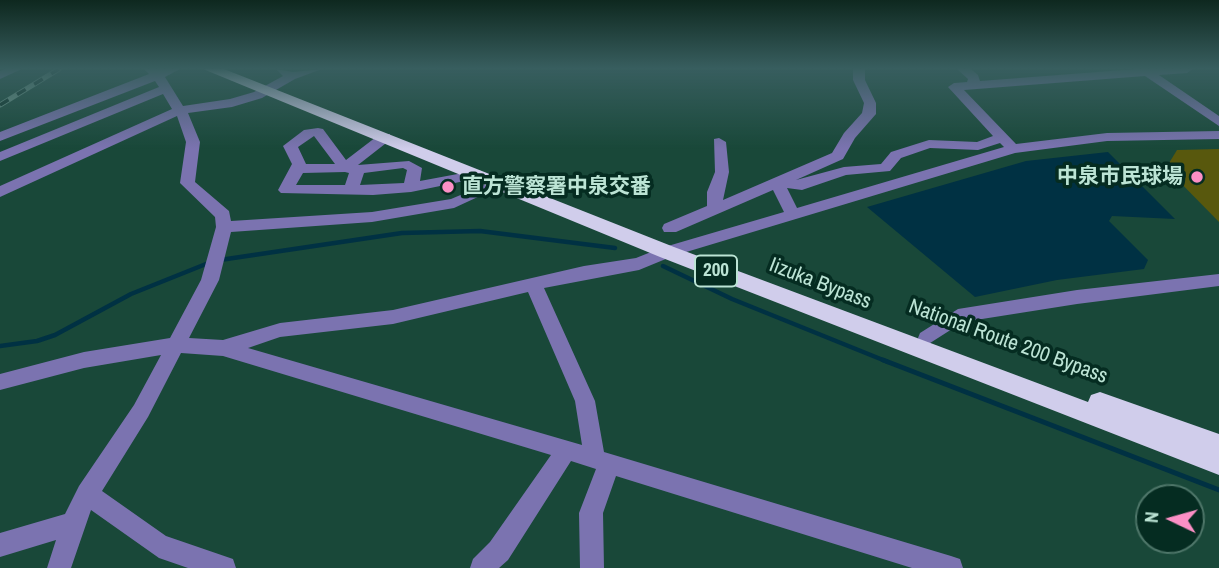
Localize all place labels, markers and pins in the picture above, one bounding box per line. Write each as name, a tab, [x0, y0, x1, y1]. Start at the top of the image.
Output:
place label: 中泉市民球場	[1057, 164, 1183, 190]
marker: 中泉市民球場	[1189, 169, 1205, 185]
place label: 直方警察署中泉交番	[462, 174, 651, 200]
marker: 直方警察署中泉交番	[440, 179, 456, 195]

